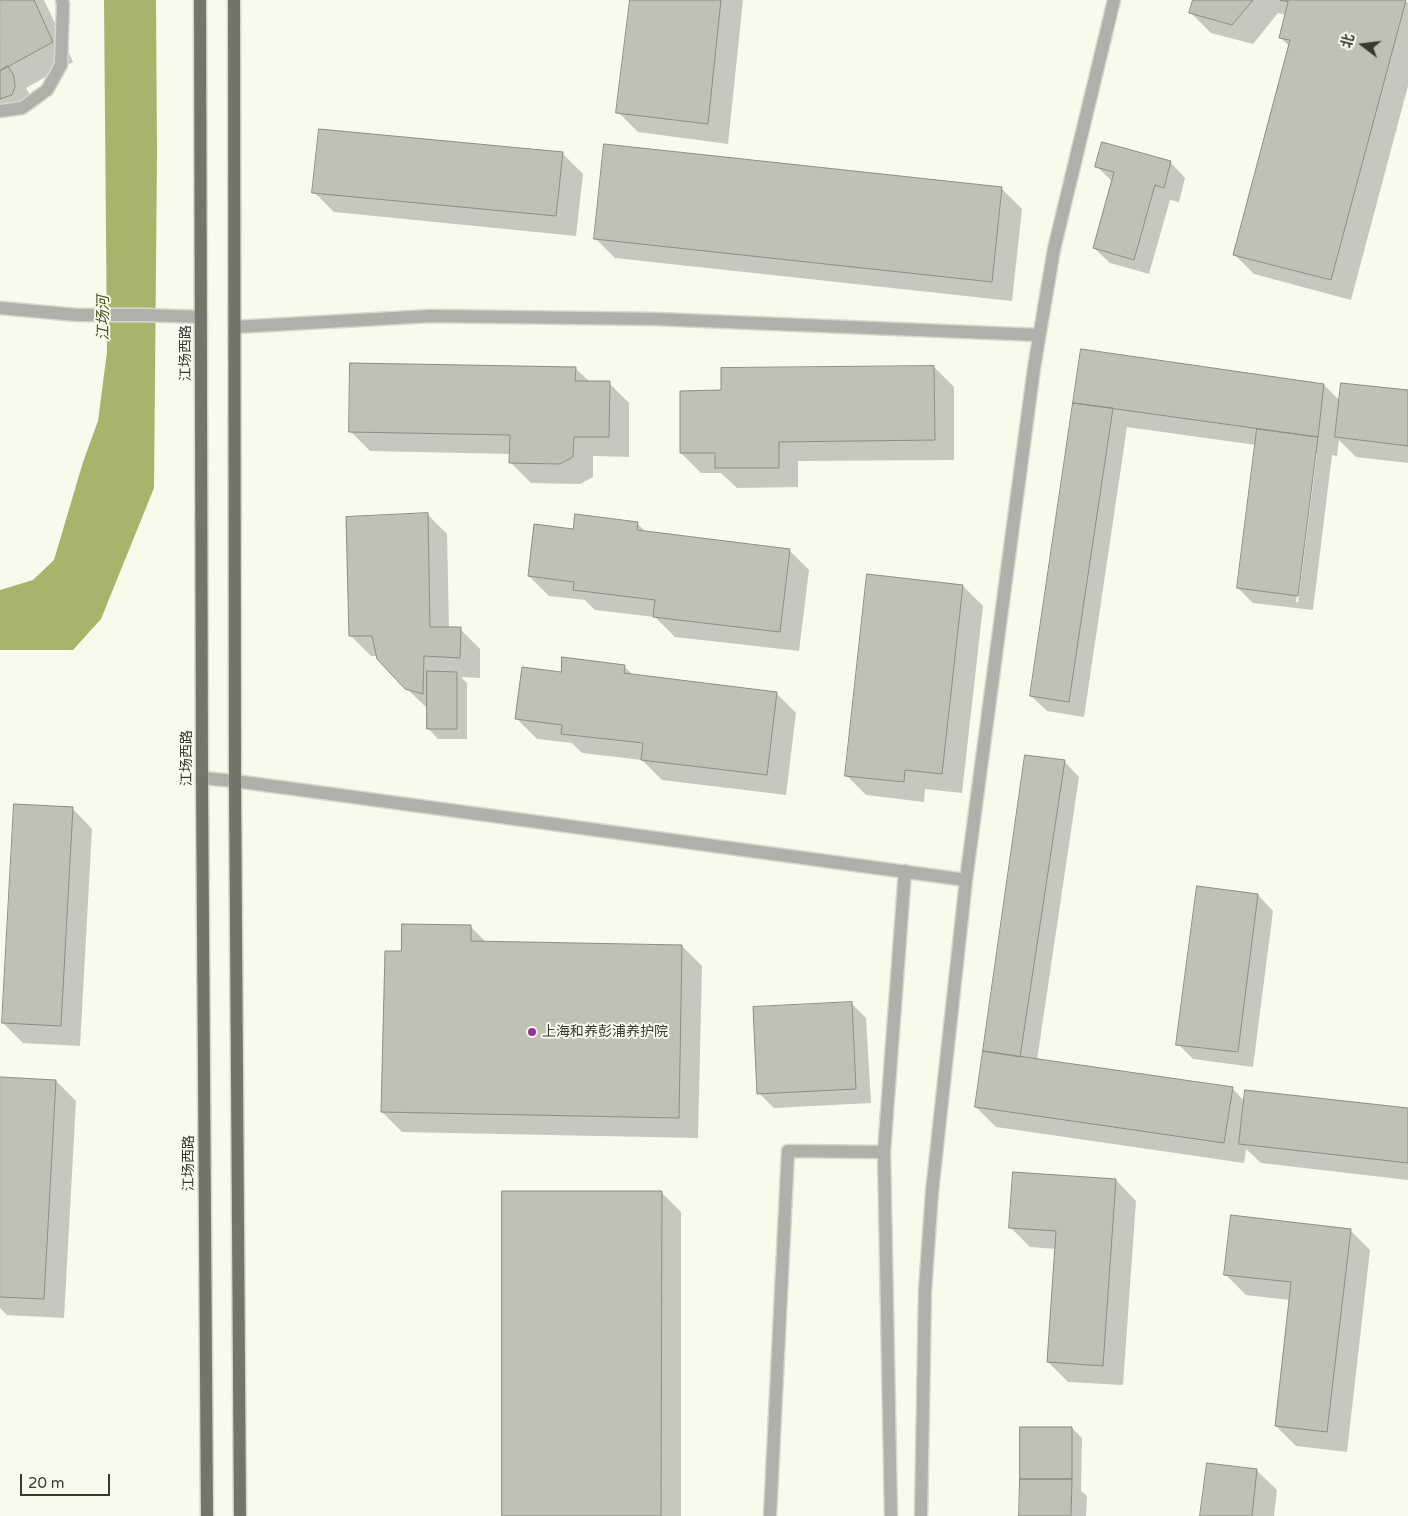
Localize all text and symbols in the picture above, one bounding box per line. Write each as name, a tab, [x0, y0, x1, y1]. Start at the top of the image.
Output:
north arrow	[1338, 20, 1388, 70]
text: 北	[1338, 32, 1358, 50]
water label: 江场河	[95, 296, 113, 340]
street label: 江场西路	[178, 325, 194, 381]
street label: 江场西路	[179, 730, 195, 786]
place label: 上海和养彭浦养护院	[542, 1024, 668, 1040]
marker: 上海和养彭浦养护院	[526, 1026, 538, 1038]
street label: 江场西路	[181, 1135, 197, 1191]
scale bar	[22, 1464, 112, 1496]
text: 20 m	[28, 1474, 65, 1492]

